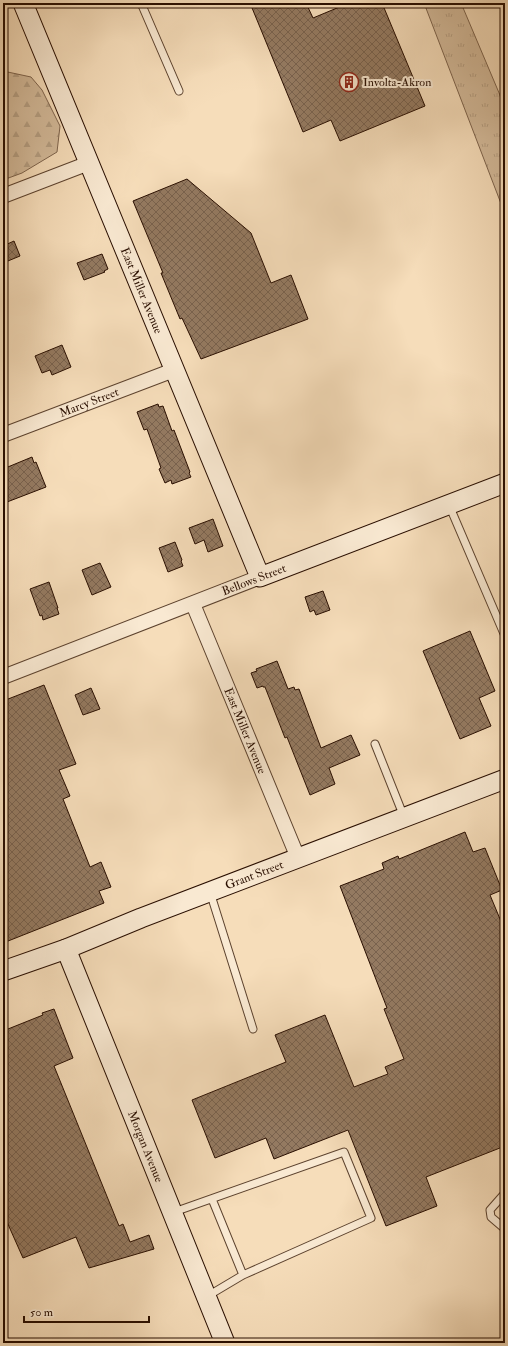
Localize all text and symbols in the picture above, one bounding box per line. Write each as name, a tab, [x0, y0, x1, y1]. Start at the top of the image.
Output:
building icon: Involta-Akron	[338, 71, 360, 93]
place label: Involta-Akron	[363, 75, 431, 90]
street label: East Miller Avenue	[117, 245, 166, 336]
street label: Marcy Street	[57, 384, 121, 420]
street label: Bellows Street	[220, 561, 288, 599]
street label: East Miller Avenue	[221, 685, 270, 776]
street label: Grant Street	[223, 857, 285, 893]
street label: Morgan Avenue	[125, 1108, 167, 1185]
scale bar	[24, 1298, 149, 1324]
text: 50 m	[30, 1305, 54, 1320]

